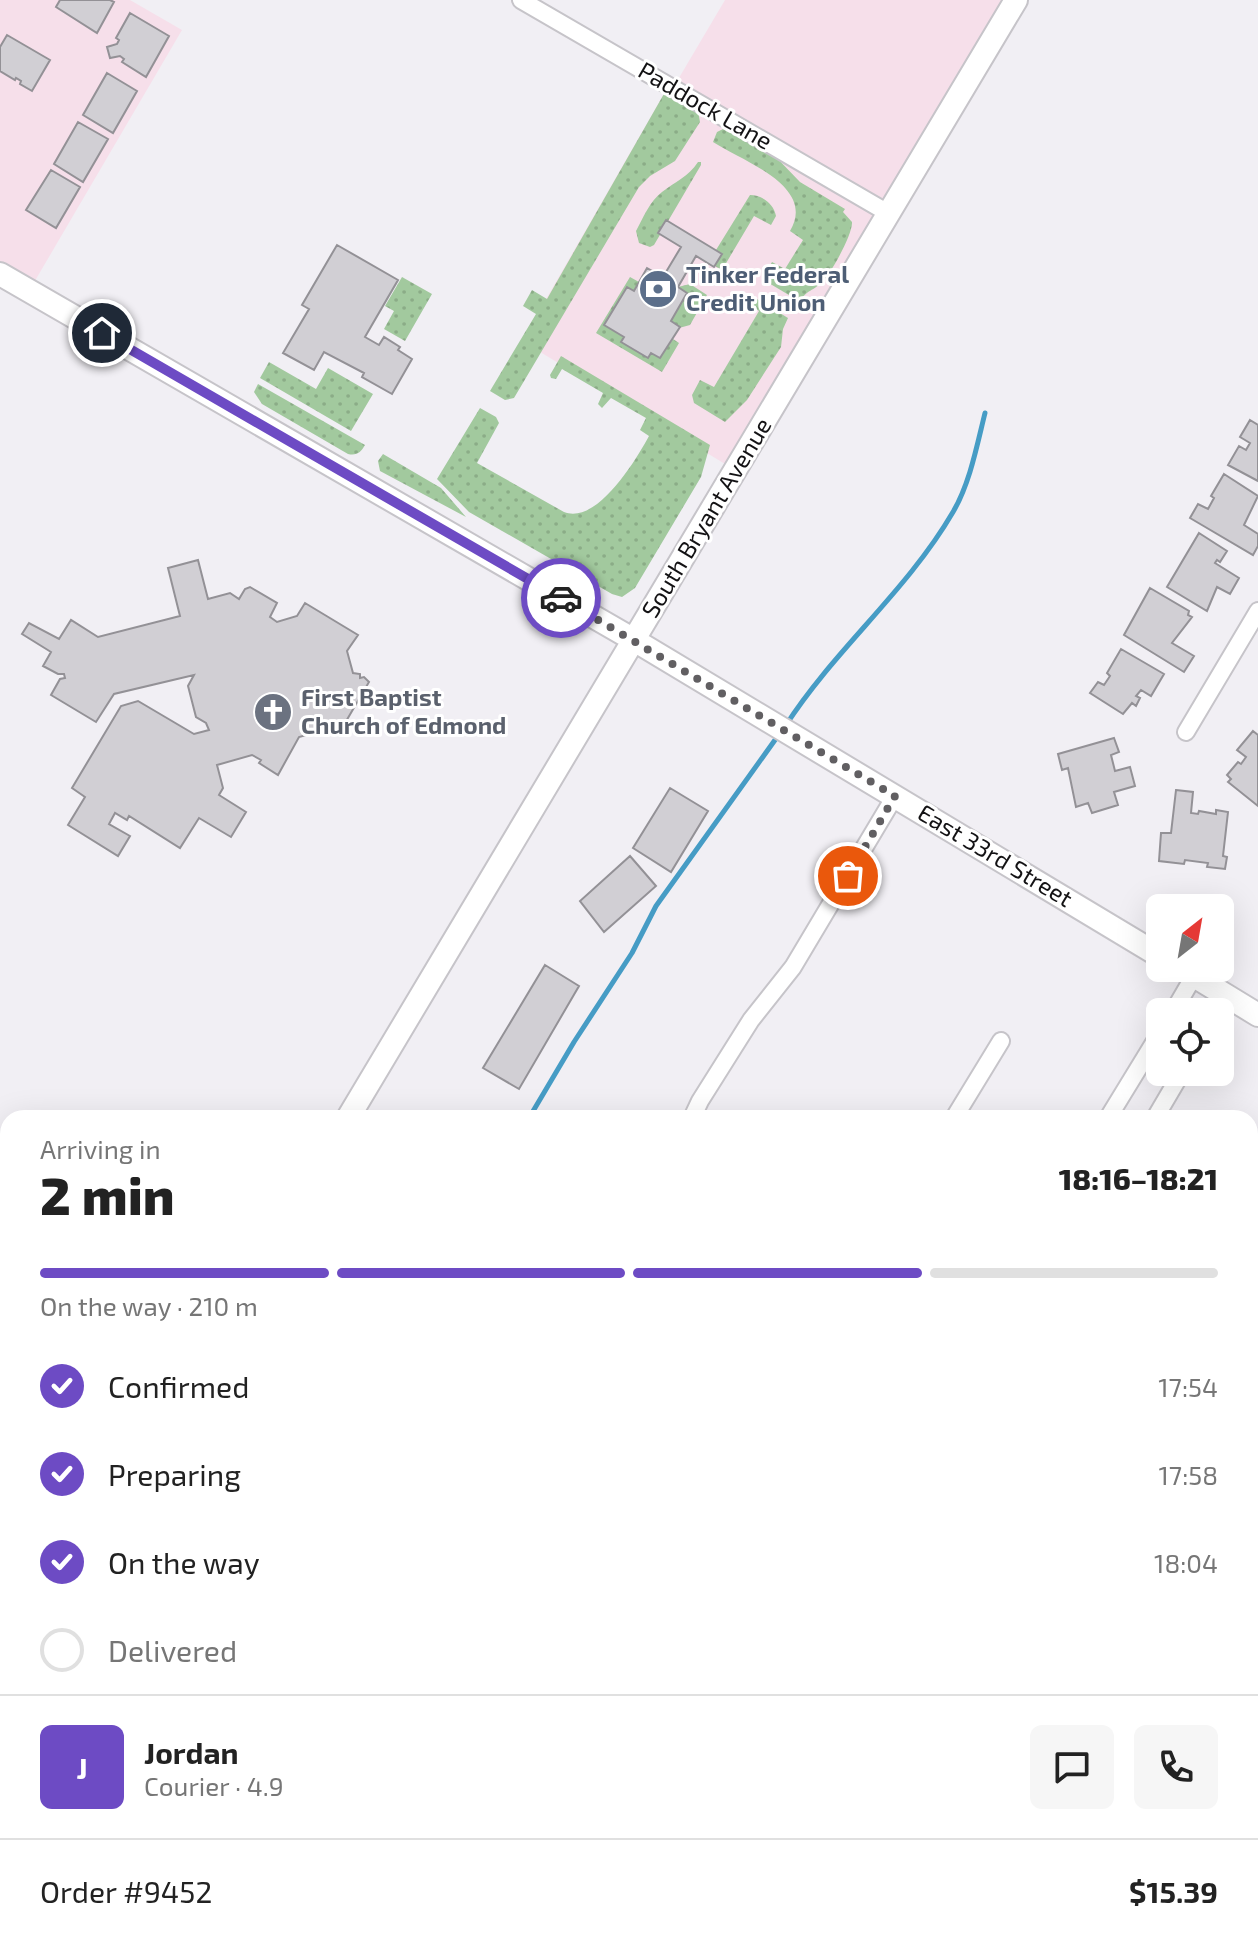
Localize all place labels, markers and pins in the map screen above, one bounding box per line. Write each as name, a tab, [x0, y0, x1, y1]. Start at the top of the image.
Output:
place label: Tinker Federal Credit Union	[686, 259, 849, 316]
bank icon: Tinker Federal Credit Union	[637, 268, 679, 310]
pin	[68, 299, 136, 367]
place label: First Baptist Church of Edmond	[301, 682, 506, 739]
church icon: First Baptist Church of Edmond	[252, 691, 294, 733]
pin	[814, 842, 882, 910]

